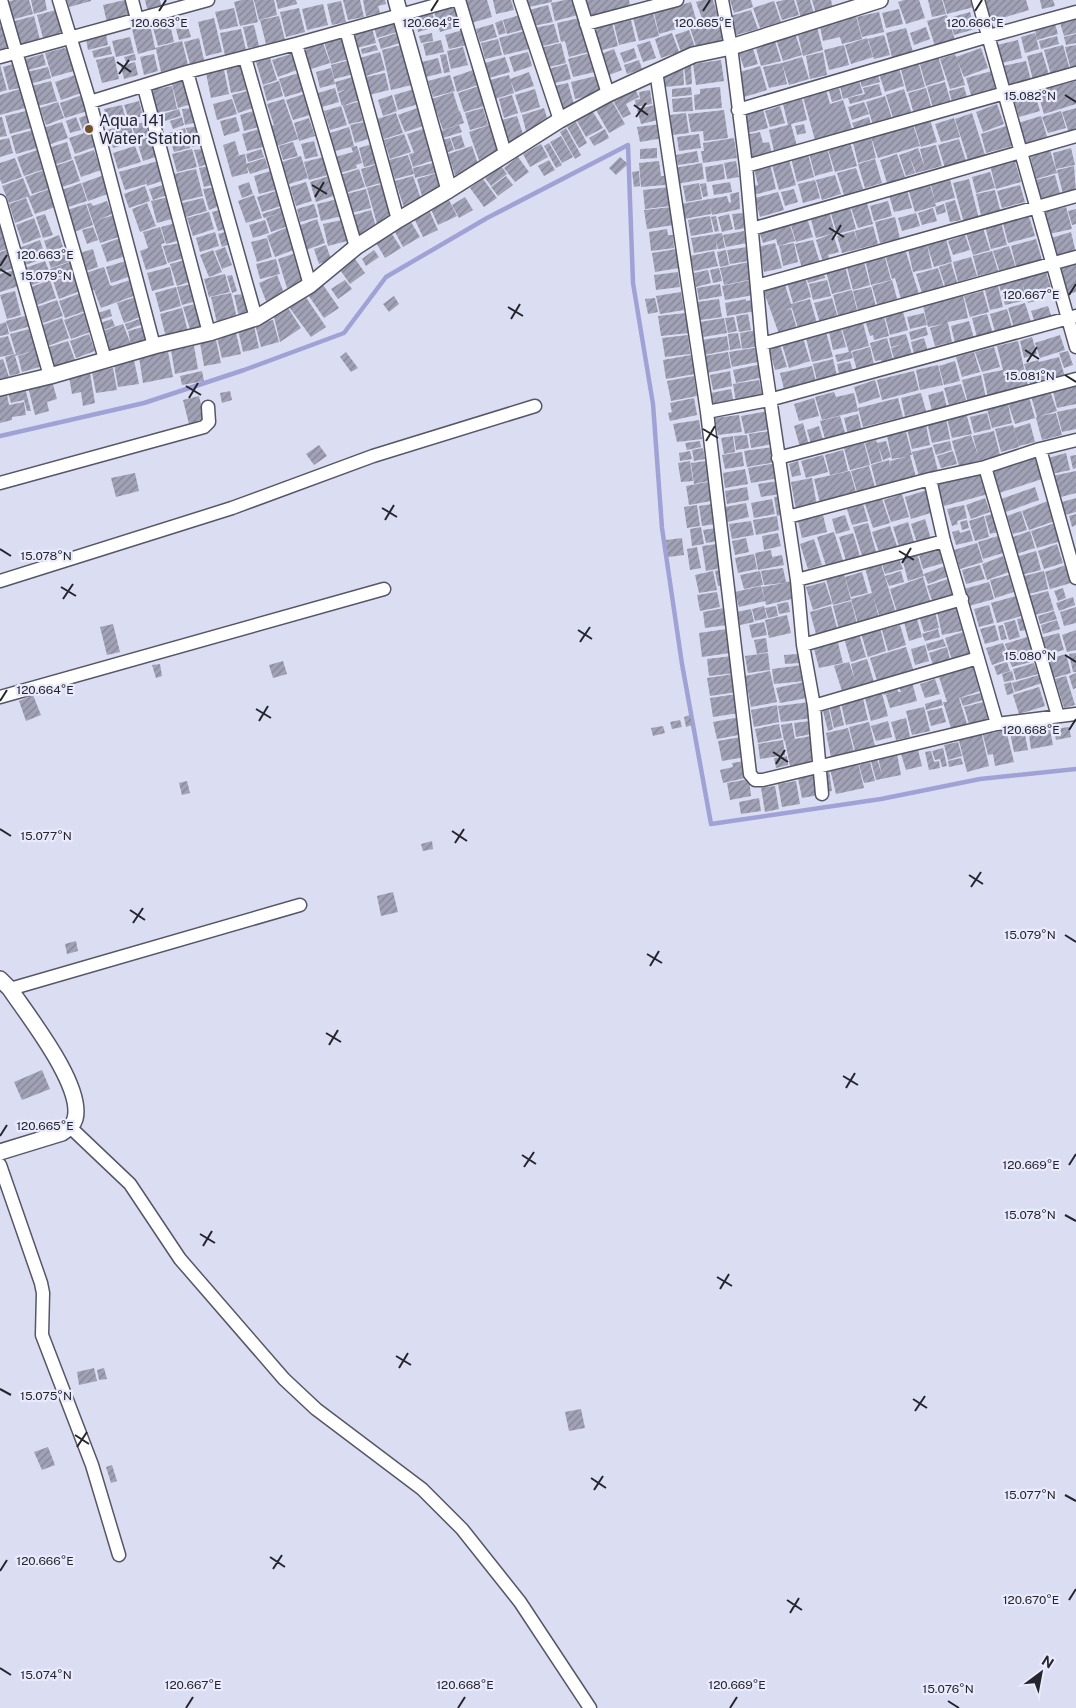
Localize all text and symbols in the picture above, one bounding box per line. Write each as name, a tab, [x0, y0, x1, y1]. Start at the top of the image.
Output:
text: 120.663°E	[130, 16, 188, 30]
text: 120.664°E	[402, 16, 460, 30]
text: 120.665°E	[674, 16, 732, 30]
text: 120.666°E	[946, 16, 1004, 30]
text: 15.082°N	[1004, 89, 1056, 103]
place label: Aqua 141 Water Station	[99, 111, 201, 148]
marker: Aqua 141 Water Station	[83, 123, 95, 135]
text: 120.663°E	[16, 248, 74, 262]
text: 15.079°N	[20, 269, 72, 283]
text: 120.667°E	[1003, 288, 1059, 302]
text: 15.081°N	[1005, 369, 1055, 383]
text: 15.078°N	[20, 549, 72, 563]
text: 15.080°N	[1004, 649, 1056, 663]
text: 120.664°E	[16, 683, 74, 697]
text: 120.668°E	[1002, 723, 1060, 737]
text: 15.077°N	[20, 829, 72, 843]
text: 15.079°N	[1004, 928, 1056, 942]
text: 120.665°E	[16, 1119, 74, 1133]
text: 120.669°E	[1002, 1158, 1060, 1172]
text: 15.078°N	[1004, 1208, 1056, 1222]
text: 15.075°N	[20, 1389, 72, 1403]
text: 15.077°N	[1004, 1488, 1056, 1502]
text: 120.666°E	[16, 1554, 74, 1568]
text: 120.670°E	[1003, 1593, 1059, 1607]
north arrow	[1016, 1648, 1066, 1698]
text: N	[1039, 1652, 1057, 1672]
text: 15.074°N	[20, 1668, 72, 1682]
text: 120.667°E	[165, 1678, 221, 1692]
text: 120.668°E	[436, 1678, 494, 1692]
text: 120.669°E	[708, 1678, 766, 1692]
text: 15.076°N	[922, 1682, 974, 1696]

